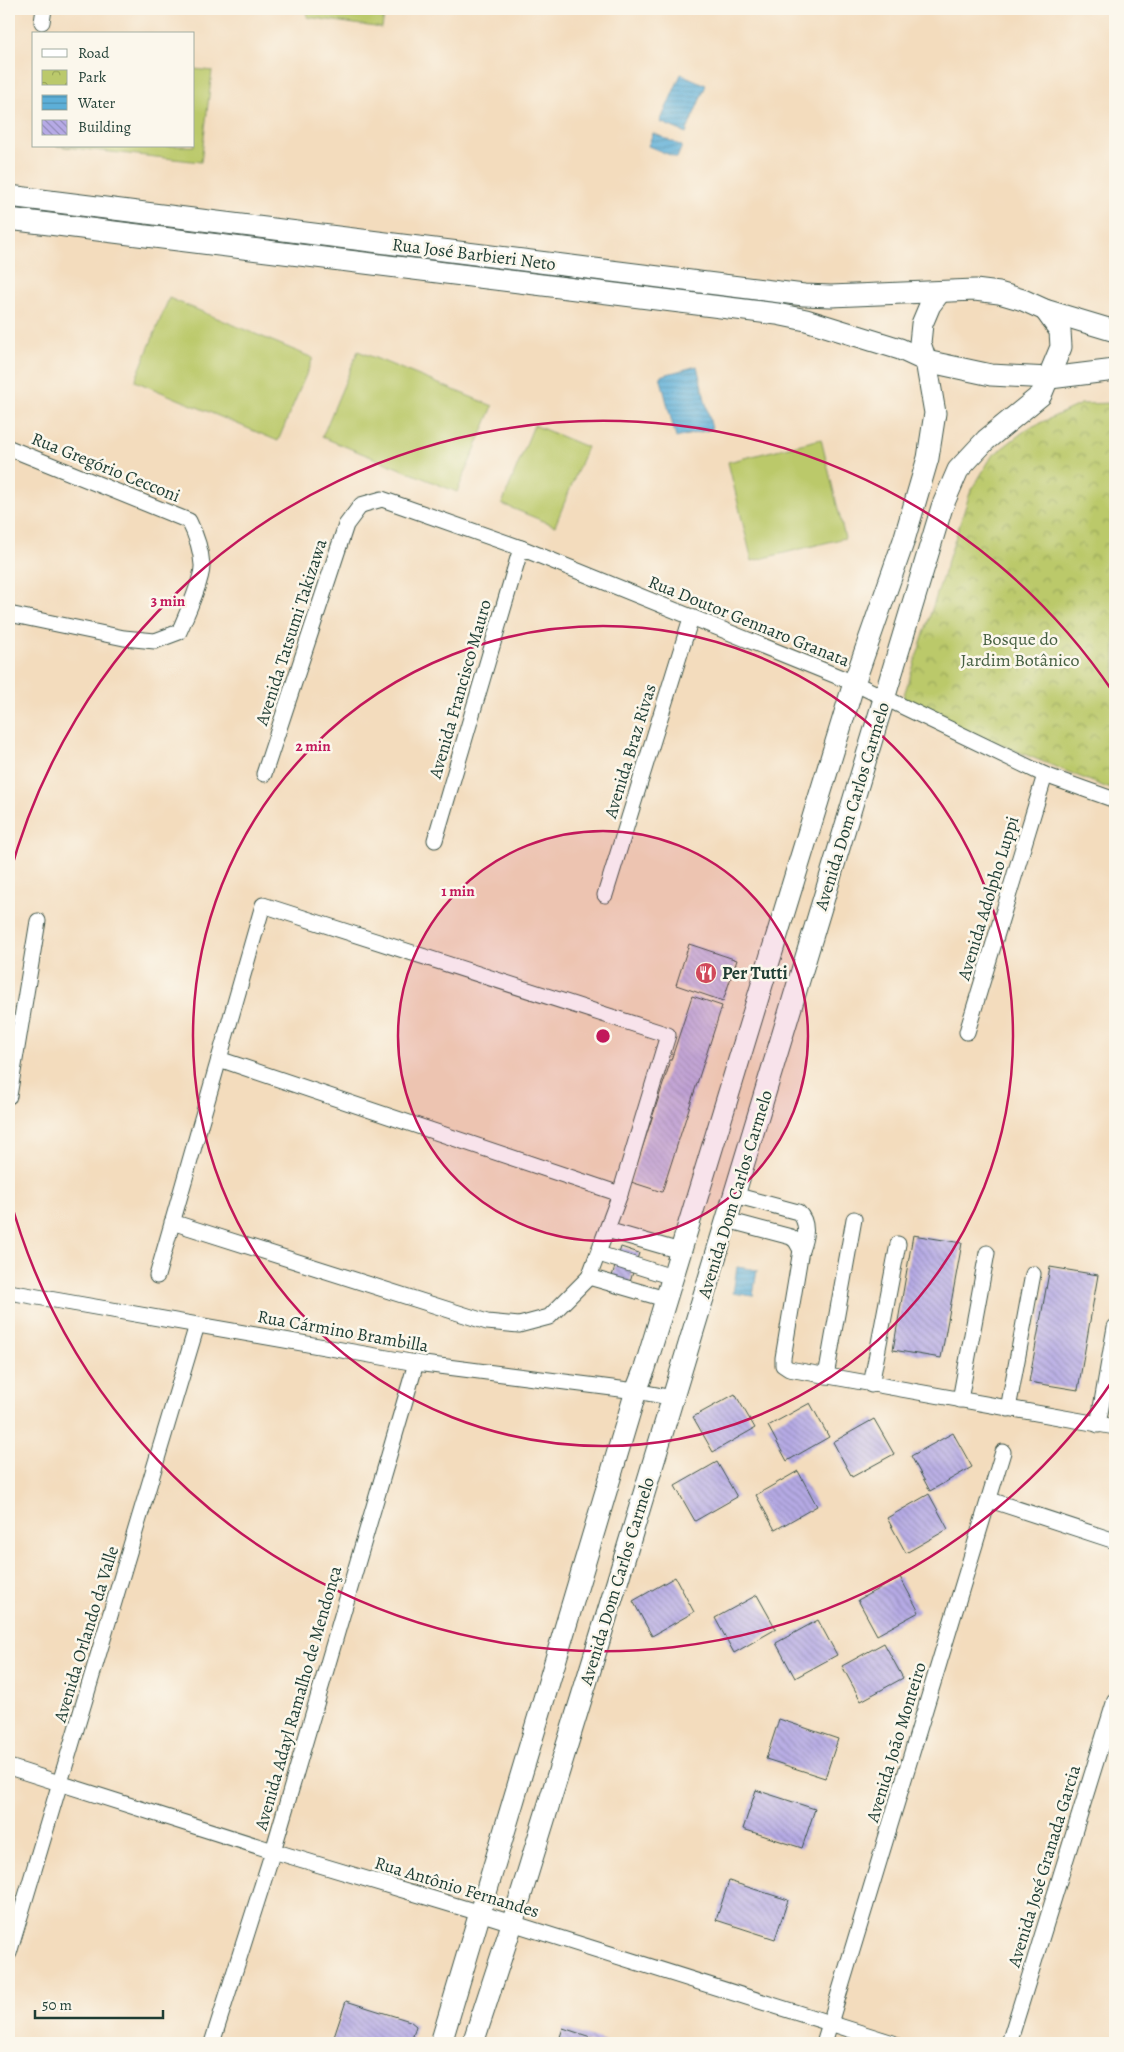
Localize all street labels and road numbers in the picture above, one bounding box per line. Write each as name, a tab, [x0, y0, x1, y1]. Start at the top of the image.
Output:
street label: Rua José Barbieri Neto	[391, 232, 557, 276]
street label: Rua Gregório Cecconi	[28, 426, 184, 508]
street label: Avenida Tatsumi Takizawa	[249, 535, 333, 729]
street label: Rua Doutor Gennaro Granata	[645, 570, 854, 673]
street label: Avenida Francisco Mauro	[423, 597, 497, 782]
street label: Avenida Braz Rivas	[598, 681, 662, 822]
street label: Avenida Dom Carlos Carmelo	[809, 699, 895, 914]
street label: Avenida Adolpho Luppi	[951, 813, 1024, 984]
street label: Avenida Dom Carlos Carmelo	[692, 1087, 778, 1302]
street label: Rua Cármino Brambilla	[256, 1304, 431, 1358]
street label: Avenida Dom Carlos Carmelo	[574, 1474, 660, 1689]
street label: Avenida Orlando da Valle	[47, 1543, 124, 1726]
street label: Avenida Adayl Ramalho de Mendonça	[248, 1563, 347, 1834]
street label: Avenida João Monteiro	[860, 1659, 932, 1826]
street label: Avenida José Granada Garcia	[1002, 1761, 1086, 1971]
street label: Rua Antônio Fernandes	[372, 1851, 542, 1923]

